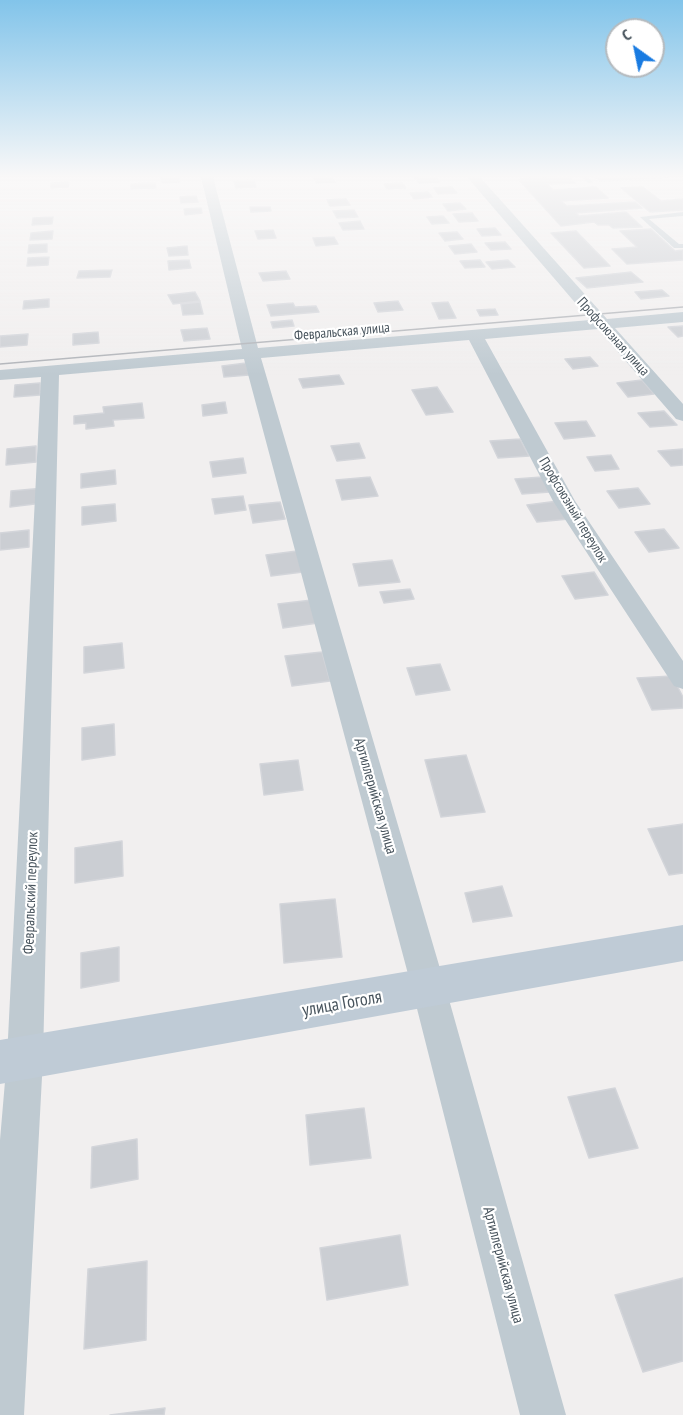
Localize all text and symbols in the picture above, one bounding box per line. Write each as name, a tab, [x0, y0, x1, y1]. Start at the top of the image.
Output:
north arrow	[605, 18, 665, 78]
text: С	[618, 24, 635, 45]
street label: Профсоюзная улица	[573, 294, 653, 380]
street label: Февральская улица	[293, 319, 391, 345]
street label: Профсоюзный переулок	[535, 454, 611, 566]
street label: Артиллерийская улица	[350, 736, 400, 856]
street label: Февральский переулок	[20, 832, 42, 954]
street label: улица Гоголя	[300, 986, 384, 1022]
street label: Артиллерийская улица	[479, 1205, 527, 1325]

